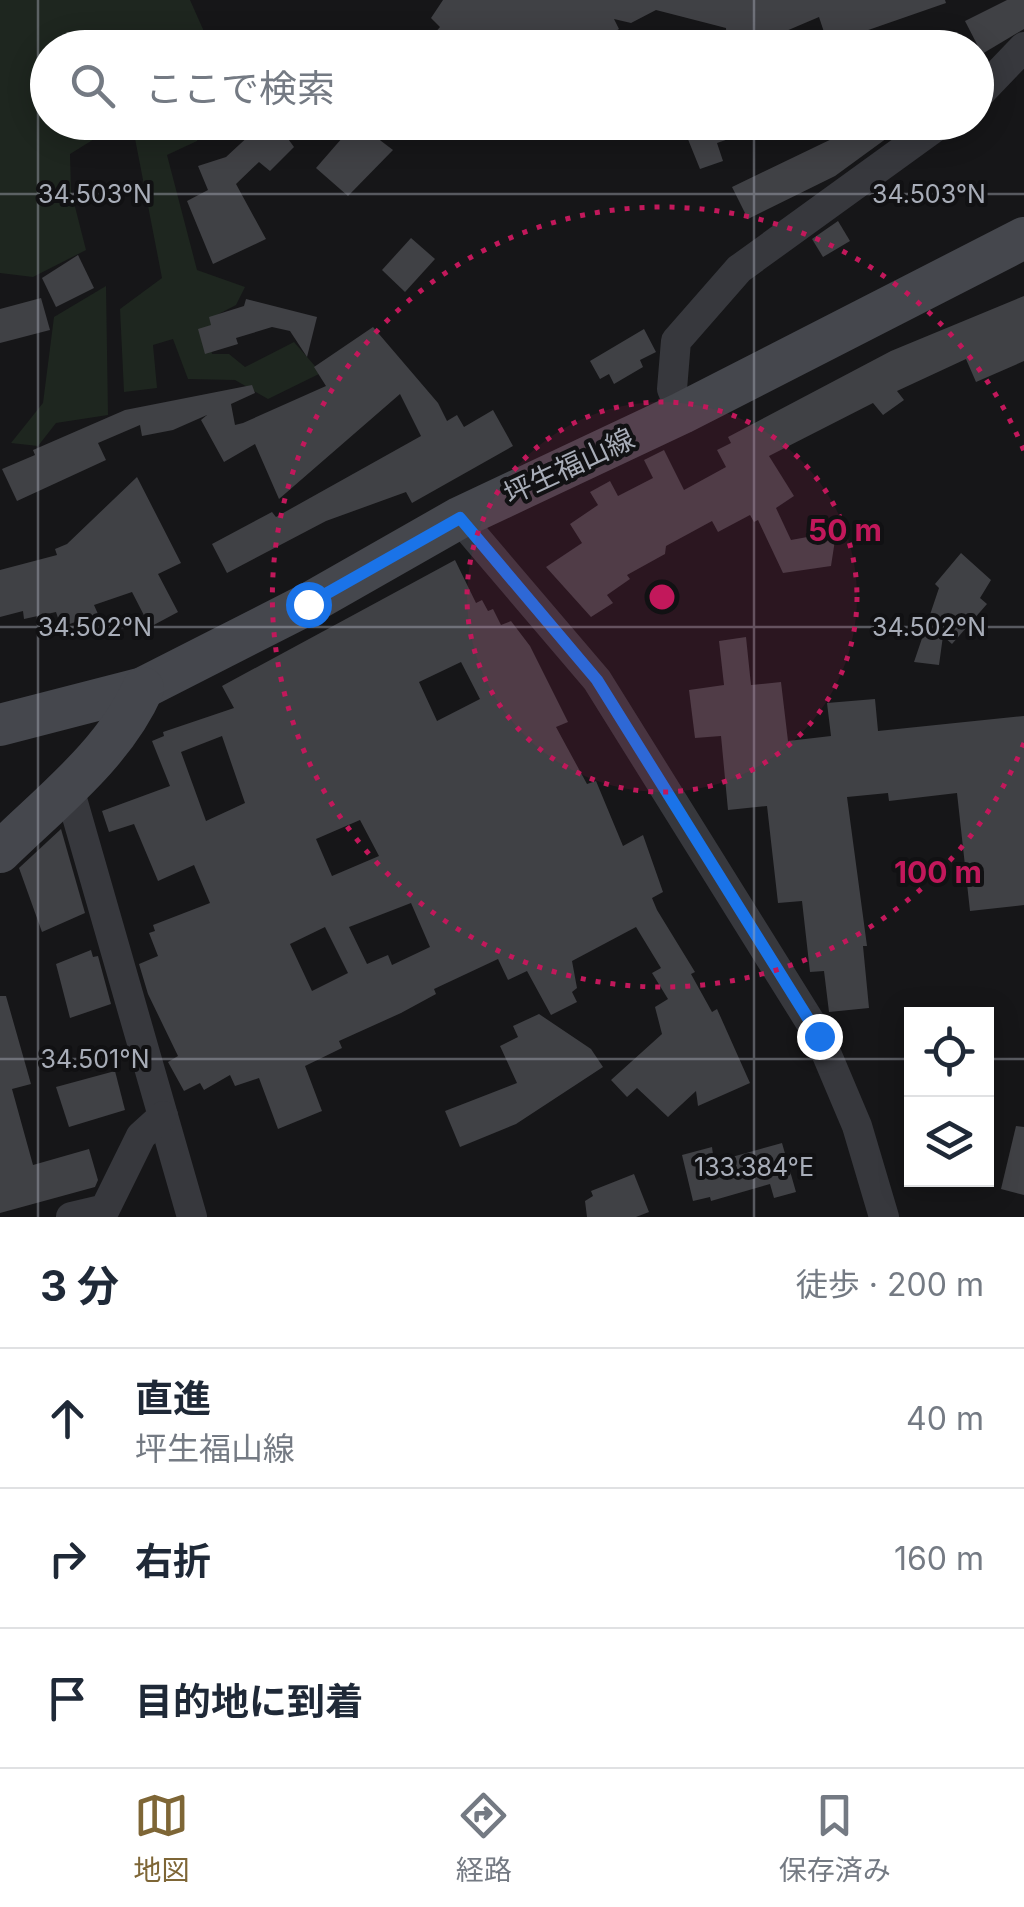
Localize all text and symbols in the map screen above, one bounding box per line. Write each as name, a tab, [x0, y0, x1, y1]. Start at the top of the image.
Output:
search box	[30, 30, 994, 140]
icon: search	[65, 58, 120, 113]
text: ここで検索	[145, 65, 335, 111]
text: 34.503°N	[38, 179, 152, 209]
text: 34.503°N	[872, 179, 986, 209]
street label: 坪生福山線	[498, 421, 640, 511]
text: 50 m	[808, 512, 882, 548]
centre of rings	[644, 579, 680, 615]
route start	[286, 582, 332, 628]
text: 34.502°N	[38, 612, 152, 642]
text: 34.502°N	[872, 612, 986, 642]
text: 100 m	[894, 854, 982, 890]
map controls	[904, 1007, 994, 1187]
button: locate	[904, 1007, 994, 1097]
route end	[797, 1014, 843, 1060]
text: 34.501°N	[41, 1044, 149, 1074]
button: layers	[904, 1097, 994, 1187]
text: 133.384°E	[694, 1152, 814, 1182]
text: 3 分	[40, 1260, 119, 1311]
text: 徒歩 · 200 m	[796, 1265, 984, 1304]
text: 直進	[135, 1375, 211, 1421]
icon: ahead	[40, 1391, 95, 1446]
text: 40 m	[906, 1399, 984, 1438]
text: 坪生福山線	[135, 1429, 295, 1468]
icon: right	[40, 1531, 95, 1586]
text: 右折	[135, 1538, 211, 1584]
text: 160 m	[894, 1539, 984, 1578]
icon: arrive	[40, 1671, 95, 1726]
text: 目的地に到着	[135, 1678, 363, 1724]
tab: 地図	[133, 1788, 189, 1888]
tab: 経路	[456, 1788, 512, 1888]
tab: 保存済み	[779, 1788, 891, 1888]

